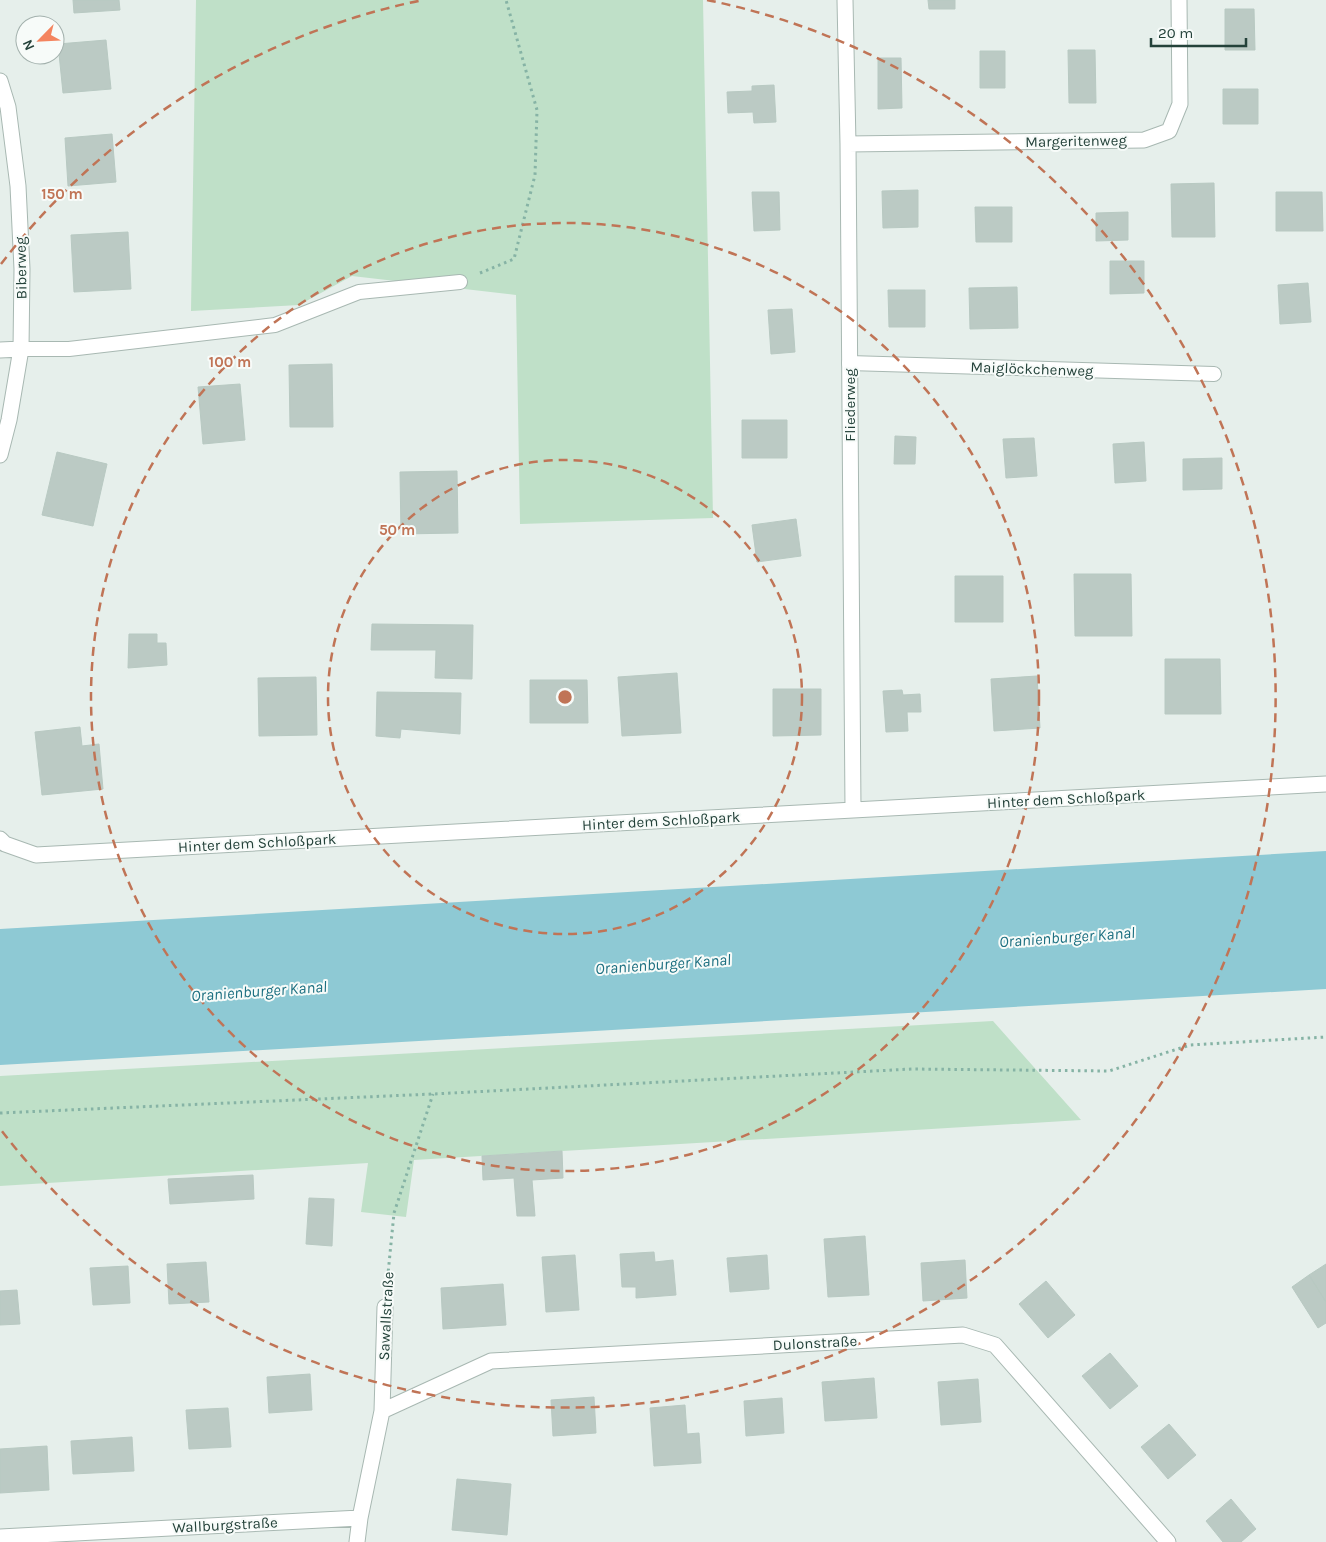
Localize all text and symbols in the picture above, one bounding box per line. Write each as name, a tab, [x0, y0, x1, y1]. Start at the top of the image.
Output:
north arrow	[15, 15, 65, 65]
scale bar	[1151, 15, 1246, 47]
text: 20 m	[1158, 24, 1193, 42]
text: N	[19, 37, 38, 53]
street label: Margeritenweg	[1025, 131, 1128, 151]
text: 150 m	[41, 185, 83, 203]
street label: Biberweg	[11, 236, 31, 300]
text: 100 m	[209, 353, 251, 371]
street label: Maiglöckchenweg	[970, 358, 1094, 380]
street label: Fliederweg	[841, 368, 859, 442]
text: 50 m	[379, 521, 415, 539]
centre of rings	[556, 688, 574, 706]
street label: Hinter dem Schloßpark	[986, 786, 1146, 812]
street label: Hinter dem Schloßpark	[581, 808, 741, 834]
street label: Hinter dem Schloßpark	[177, 830, 337, 856]
water label: Oranienburger Kanal	[998, 923, 1136, 951]
water label: Oranienburger Kanal	[594, 950, 732, 978]
water label: Oranienburger Kanal	[190, 977, 328, 1005]
street label: Sawallstraße	[375, 1271, 397, 1361]
street label: Dulonstraße	[772, 1332, 858, 1354]
street label: Wallburgstraße	[172, 1513, 278, 1537]

